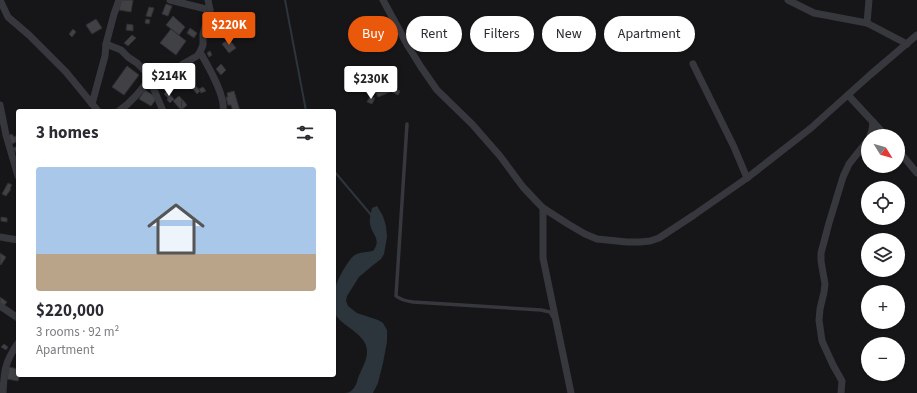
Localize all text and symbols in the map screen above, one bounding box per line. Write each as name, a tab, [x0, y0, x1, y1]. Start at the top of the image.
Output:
pin: $220K	[201, 12, 257, 46]
text: $220K	[211, 16, 247, 34]
chip: Buy	[348, 16, 398, 52]
chip: Rent	[406, 16, 462, 52]
chip: Filters	[470, 16, 534, 52]
chip: New	[542, 16, 596, 52]
chip: Apartment	[604, 16, 695, 52]
pin: $214K	[141, 63, 197, 97]
pin: $230K	[343, 66, 399, 100]
text: $214K	[151, 67, 187, 85]
text: $230K	[353, 70, 389, 88]
text: 3 homes	[36, 121, 98, 145]
icon: filters	[294, 122, 316, 144]
north arrow	[861, 129, 905, 173]
map controls	[861, 129, 905, 381]
button: locate	[861, 181, 905, 225]
icon: home	[140, 193, 212, 265]
button: layers	[861, 233, 905, 277]
button: +	[861, 285, 905, 329]
text: $220,000	[36, 299, 104, 323]
text: 3 rooms · 92 m²	[36, 323, 119, 341]
button: −	[861, 337, 905, 381]
text: Apartment	[36, 341, 94, 359]

